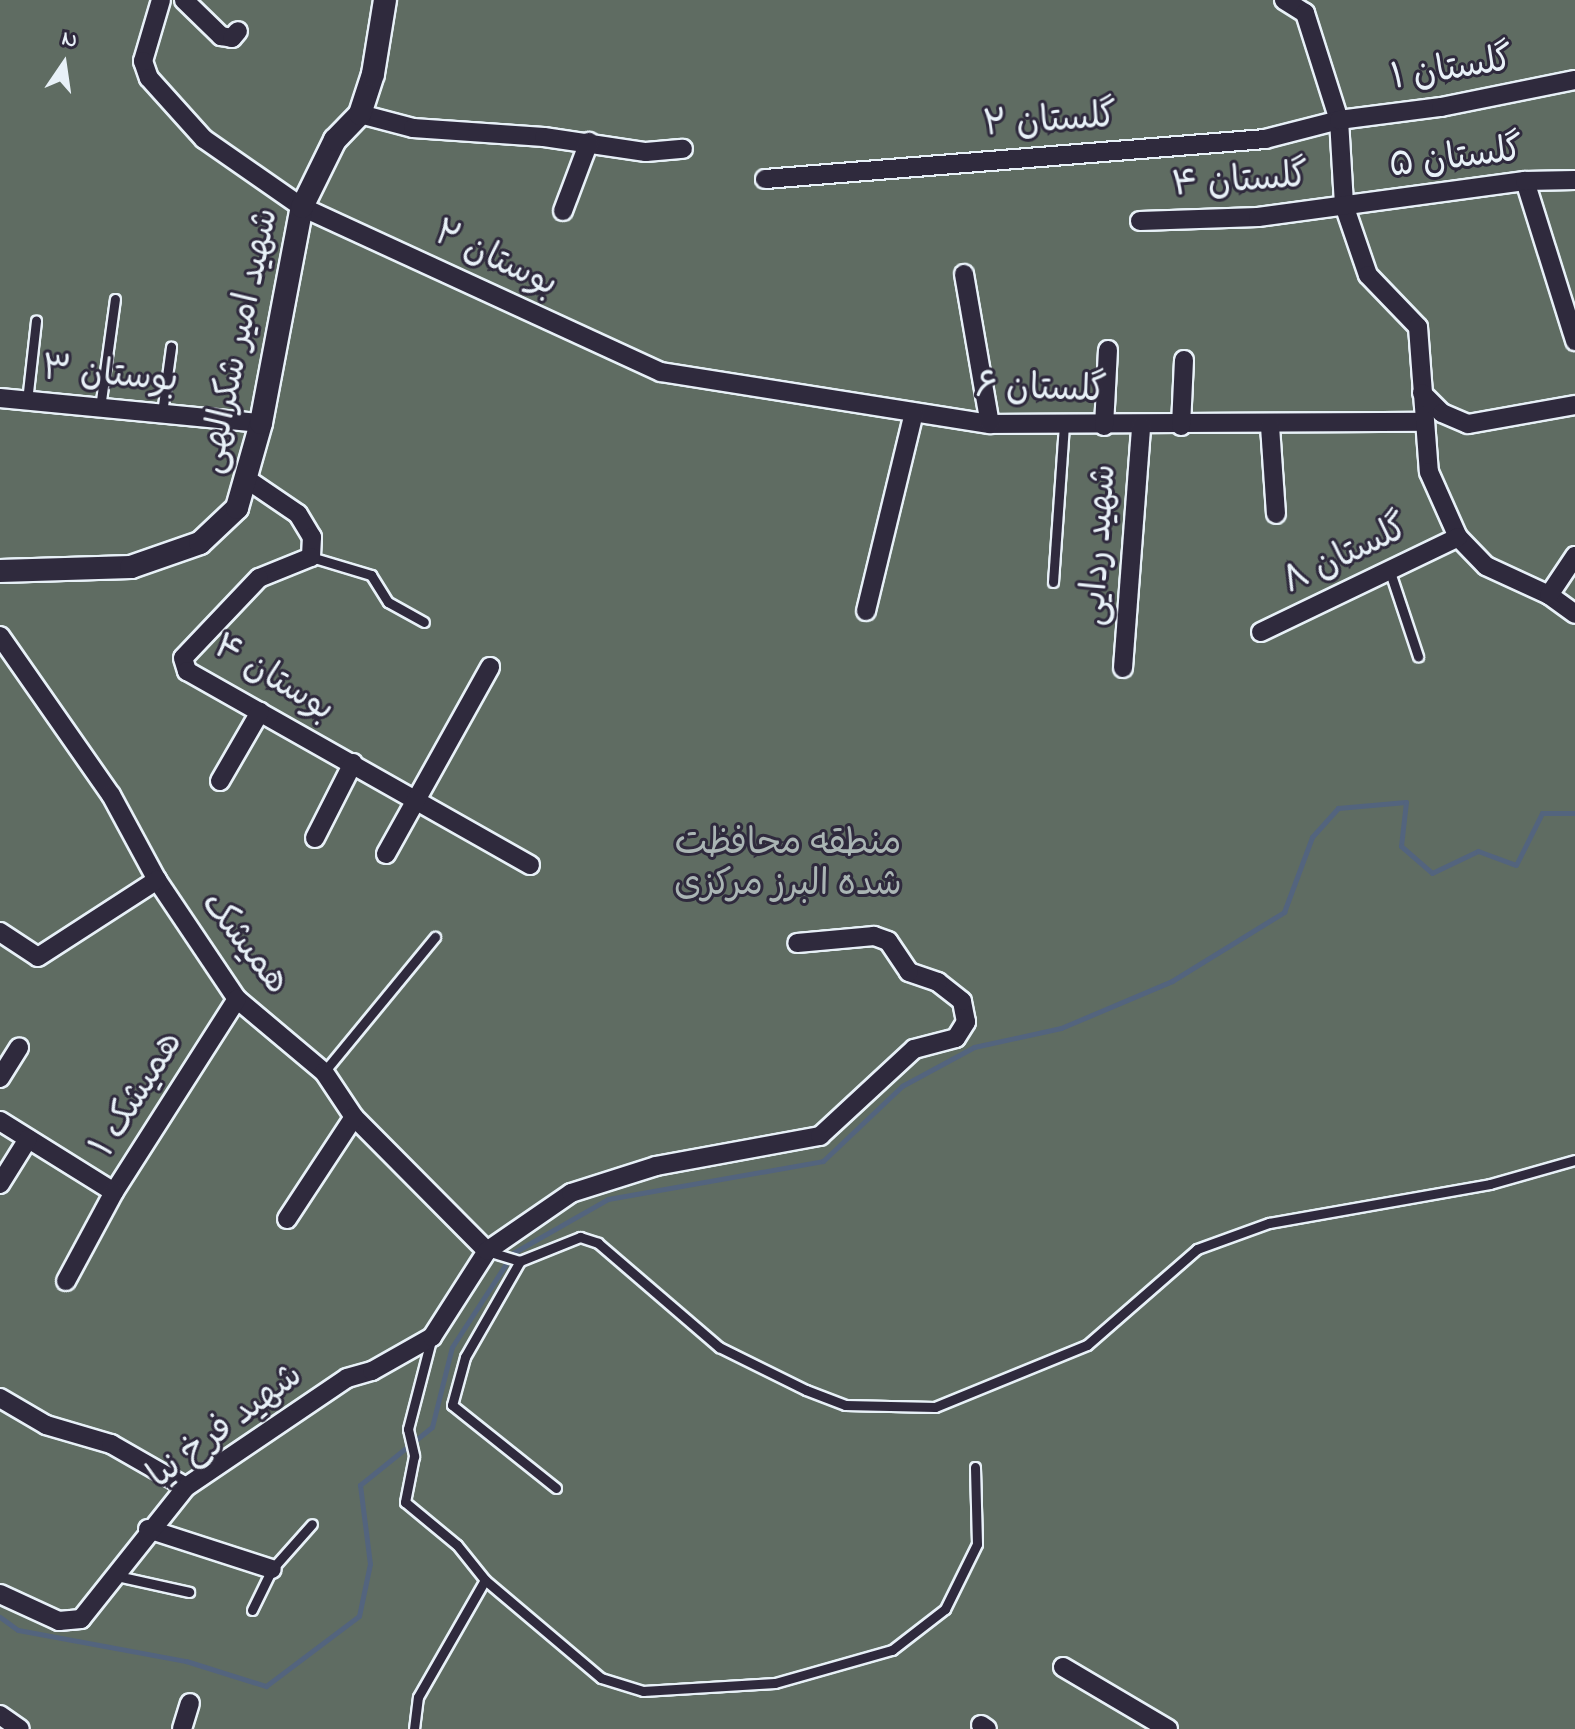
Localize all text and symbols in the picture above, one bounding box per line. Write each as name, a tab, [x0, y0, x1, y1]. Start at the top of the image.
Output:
text: N	[59, 23, 80, 58]
north arrow	[24, 24, 104, 104]
street label: گلستان ۱	[1388, 39, 1516, 101]
street label: گلستان ۲	[982, 96, 1118, 148]
street label: گلستان ۵	[1387, 129, 1525, 189]
street label: گلستان ۴	[1170, 156, 1310, 208]
street label: شهید امیر شکرالهی	[191, 204, 289, 478]
street label: بوستان ۲	[426, 213, 564, 307]
street label: بوستان ۳	[40, 349, 180, 403]
street label: گلستان ۶	[975, 366, 1107, 414]
street label: شهید ردایی	[1073, 463, 1127, 627]
street label: گلستان ۸	[1276, 507, 1416, 605]
street label: بوستان ۴	[204, 626, 342, 732]
park label: منطقه محافظت شده البرز مرکزی	[674, 822, 902, 907]
street label: همیشک	[191, 884, 297, 1004]
street label: همیشک ۱	[82, 1024, 194, 1166]
street label: شهید فرخ نیا	[140, 1355, 312, 1499]

